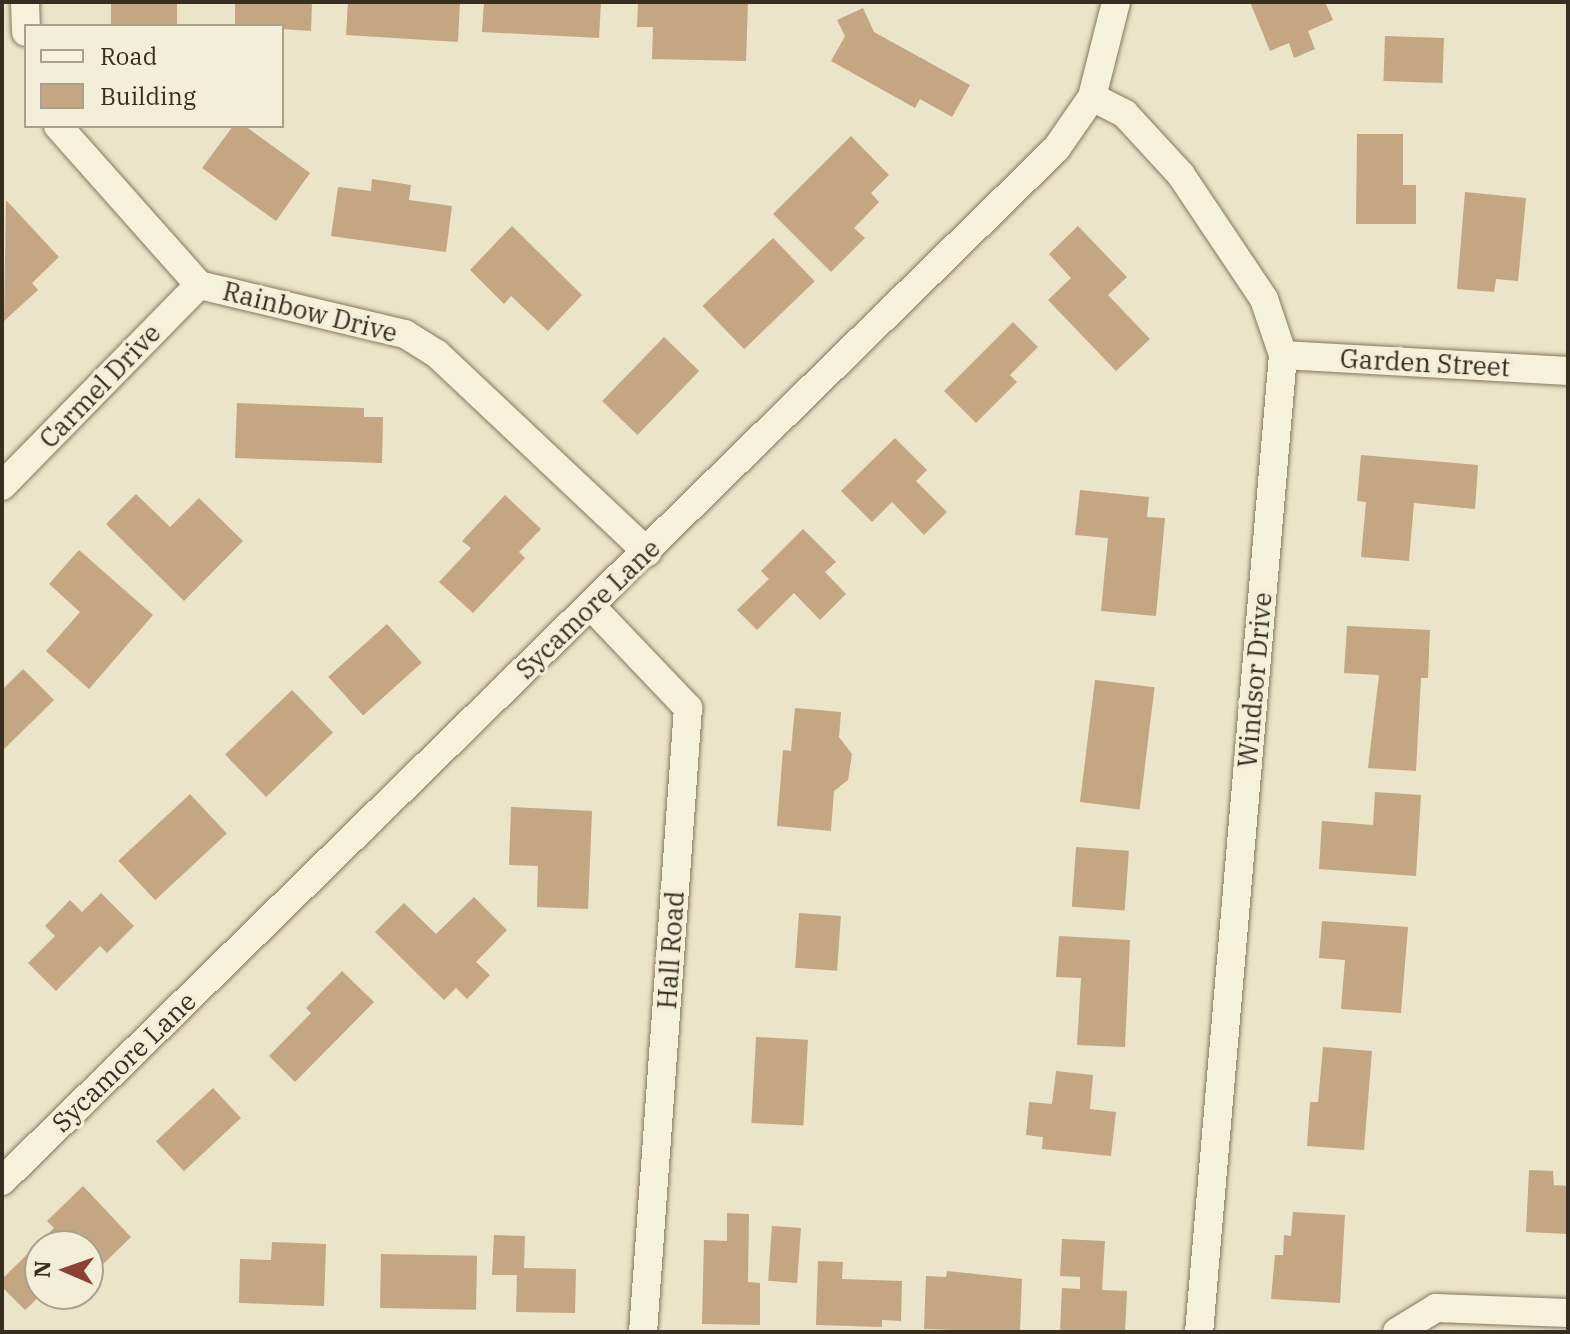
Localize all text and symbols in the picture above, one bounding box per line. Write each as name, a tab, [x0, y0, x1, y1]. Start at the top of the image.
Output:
legend	[24, 24, 284, 128]
text: Road	[100, 40, 157, 72]
text: Building	[100, 80, 196, 112]
street label: Rainbow Drive	[220, 275, 400, 349]
street label: Carmel Drive	[33, 317, 167, 455]
street label: Garden Street	[1339, 343, 1511, 383]
street label: Sycamore Lane	[510, 533, 666, 685]
street label: Windsor Drive	[1232, 591, 1278, 769]
street label: Hall Road	[651, 890, 691, 1010]
street label: Sycamore Lane	[46, 986, 202, 1138]
north arrow	[24, 1230, 104, 1310]
text: N	[27, 1260, 56, 1278]

